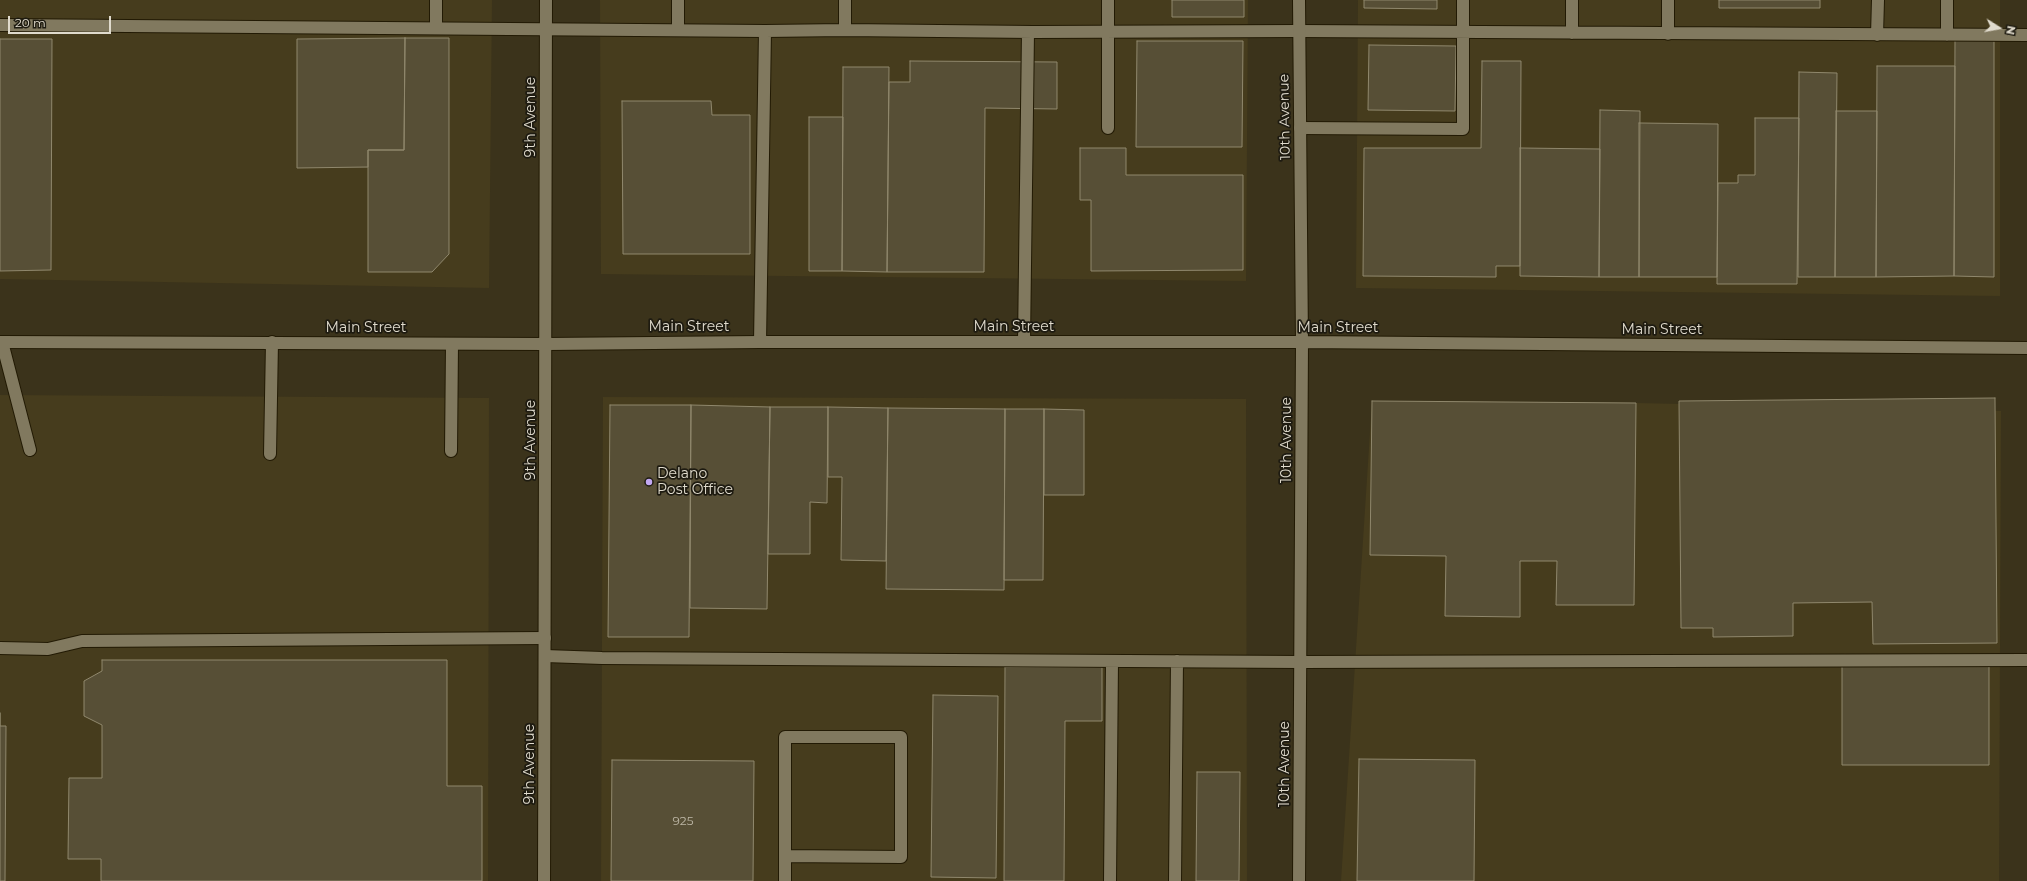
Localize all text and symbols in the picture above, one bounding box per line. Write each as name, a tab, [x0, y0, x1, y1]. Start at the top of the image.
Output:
scale bar	[10, 8, 113, 34]
north arrow	[1979, 8, 2019, 48]
text: 20 m	[15, 15, 46, 30]
text: N	[2003, 25, 2019, 36]
street label: 10th Avenue	[1276, 74, 1294, 160]
street label: 9th Avenue	[523, 77, 539, 157]
street label: Main Street	[649, 319, 729, 335]
street label: Main Street	[974, 319, 1054, 335]
street label: Main Street	[326, 320, 406, 336]
street label: Main Street	[1298, 320, 1378, 336]
street label: Main Street	[1622, 322, 1702, 338]
street label: 10th Avenue	[1279, 397, 1295, 483]
street label: 9th Avenue	[523, 400, 539, 480]
place label: Delano Post Office	[657, 466, 733, 498]
marker: Delano Post Office	[644, 477, 654, 487]
street label: 10th Avenue	[1277, 721, 1293, 807]
street label: 9th Avenue	[522, 724, 538, 804]
house number: 925	[673, 814, 693, 828]

